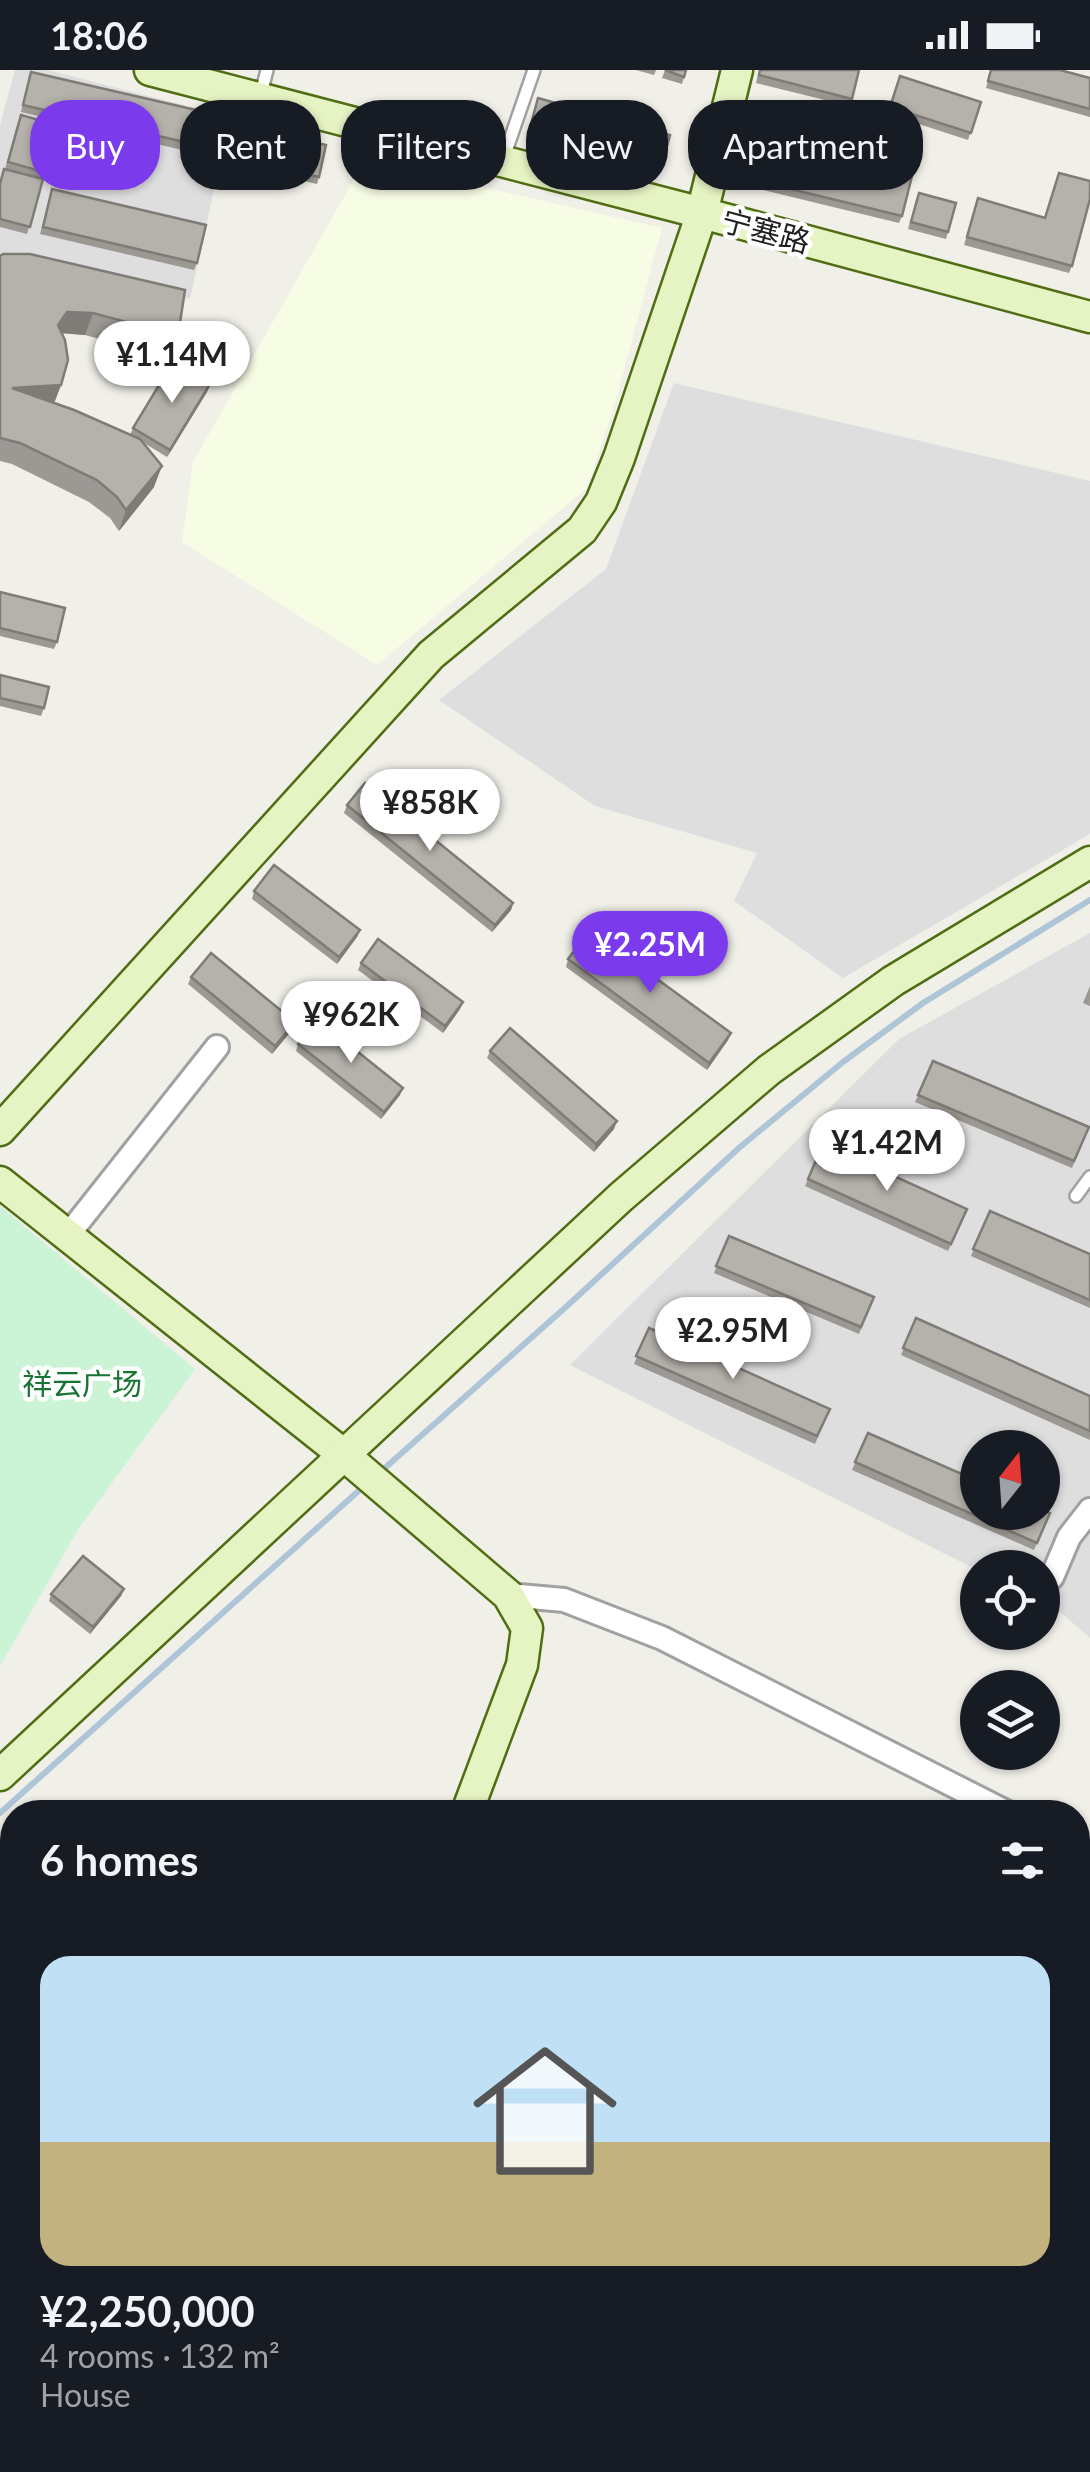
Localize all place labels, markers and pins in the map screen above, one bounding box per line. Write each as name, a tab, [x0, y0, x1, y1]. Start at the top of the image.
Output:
pin: ¥1.14M	[91, 321, 253, 406]
pin: ¥858K	[360, 769, 500, 854]
pin: ¥2.25M	[569, 911, 731, 996]
pin: ¥962K	[281, 981, 421, 1066]
pin: ¥1.42M	[806, 1109, 968, 1194]
pin: ¥2.95M	[652, 1297, 814, 1382]

